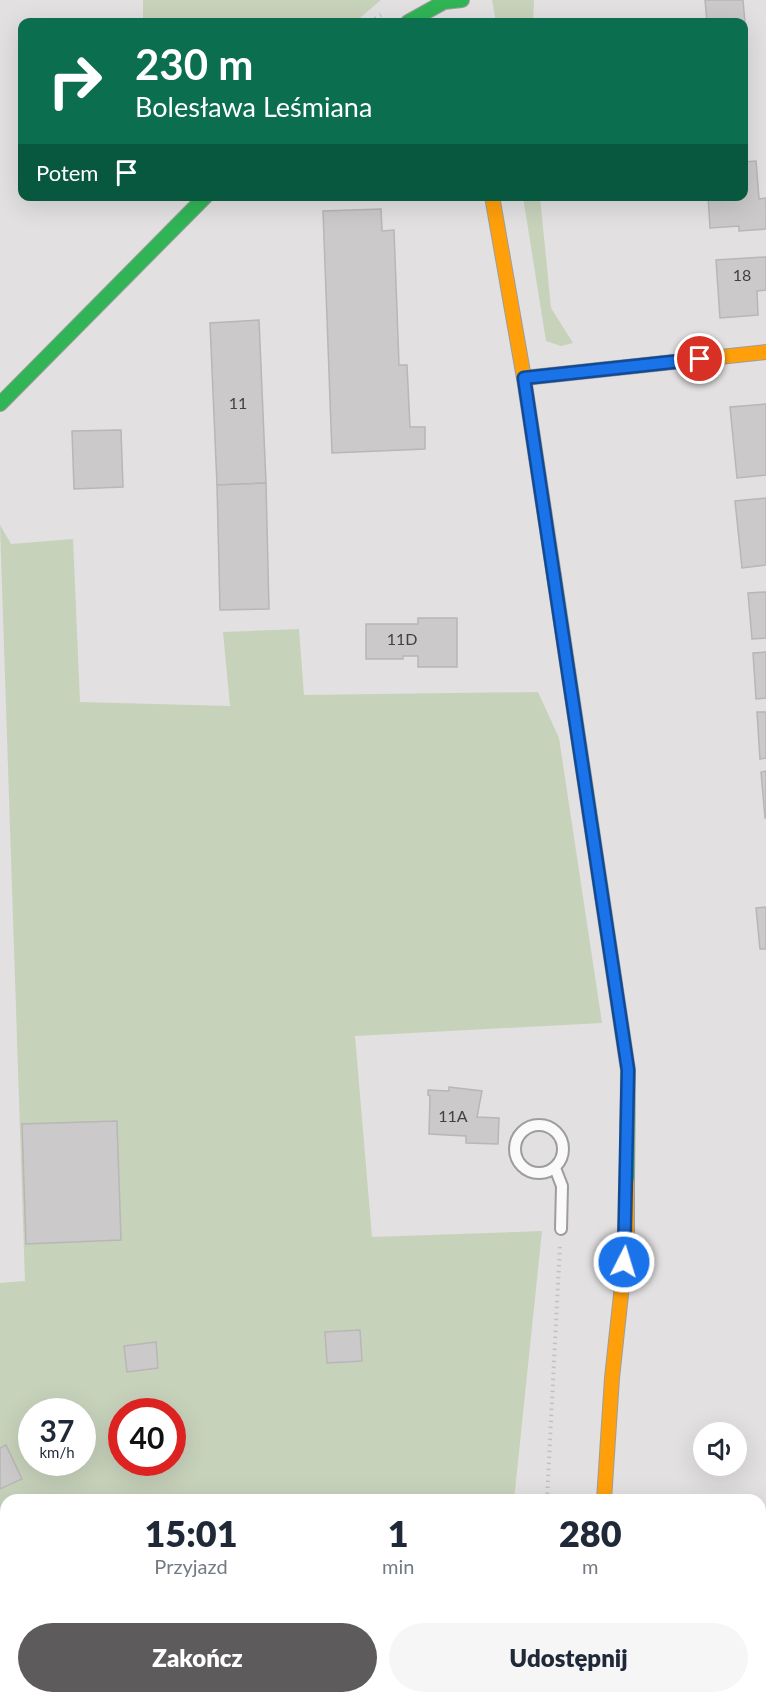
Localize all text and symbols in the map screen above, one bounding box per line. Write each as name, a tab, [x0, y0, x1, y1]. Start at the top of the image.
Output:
text: 230 m	[135, 39, 253, 89]
icon: right	[36, 42, 114, 120]
text: Bolesława Leśmiana	[135, 90, 372, 123]
icon: arrive	[110, 156, 143, 189]
text: Potem	[36, 159, 98, 186]
house number: 18	[733, 265, 751, 284]
pin	[674, 333, 725, 384]
icon: arrive	[683, 342, 716, 375]
house number: 11	[229, 393, 247, 412]
house number: 11D	[387, 629, 417, 648]
house number: 11A	[438, 1106, 468, 1125]
position arrow	[592, 1230, 656, 1294]
speed limit sign: 40	[108, 1398, 186, 1476]
text: 37	[40, 1412, 74, 1448]
map controls	[693, 1422, 747, 1476]
button: sound	[693, 1422, 747, 1476]
text: km/h	[39, 1443, 75, 1461]
text: 15:01	[144, 1511, 238, 1555]
text: 1	[388, 1511, 409, 1555]
text: 280	[559, 1511, 622, 1555]
text: Przyjazd	[154, 1554, 228, 1578]
text: min	[382, 1554, 414, 1578]
text: m	[582, 1554, 598, 1578]
button: Zakończ	[18, 1623, 377, 1692]
button: Udostępnij	[389, 1623, 748, 1692]

